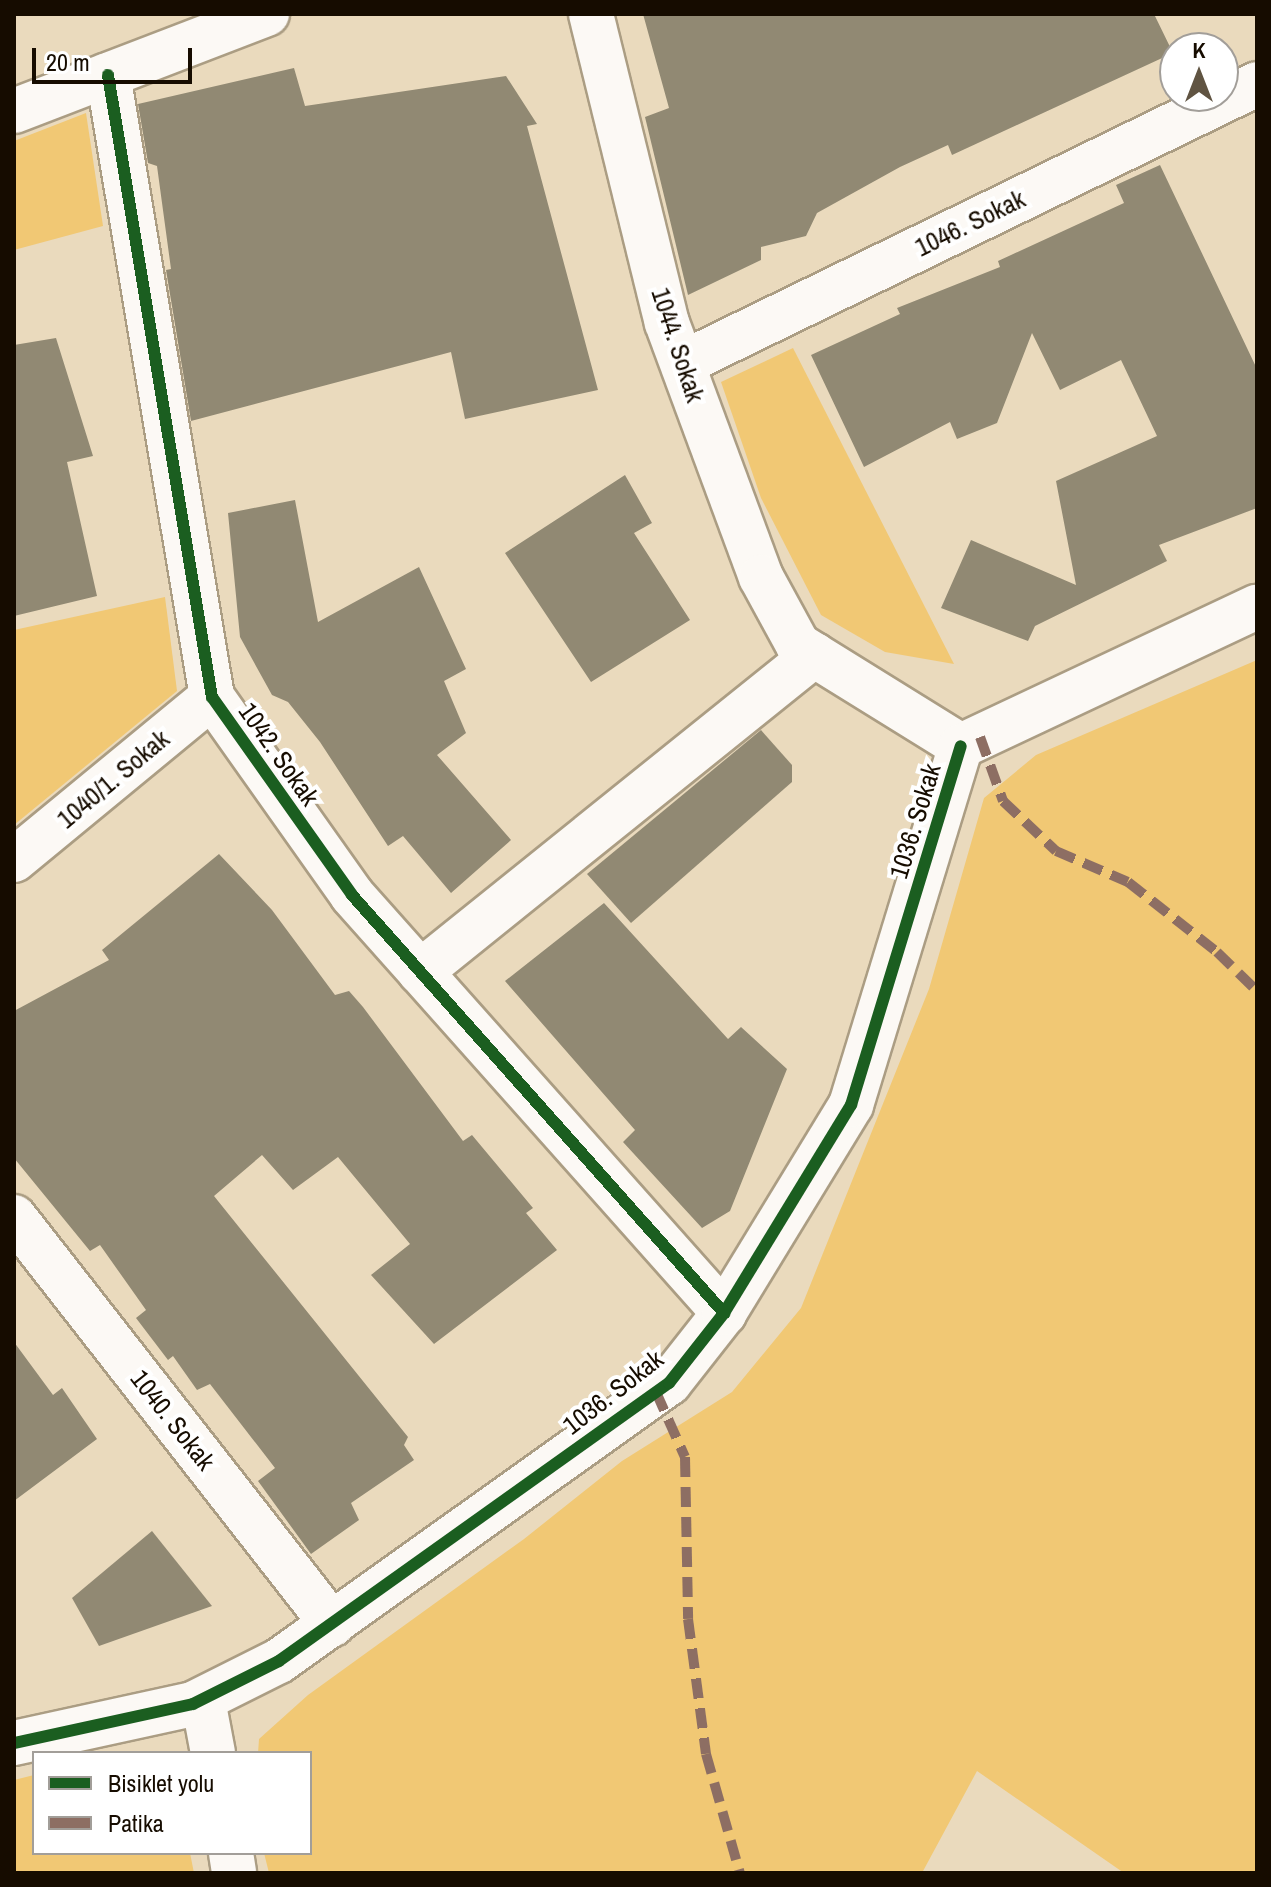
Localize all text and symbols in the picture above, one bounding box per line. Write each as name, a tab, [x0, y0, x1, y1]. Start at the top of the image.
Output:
scale bar	[36, 32, 196, 82]
north arrow	[1159, 32, 1239, 112]
text: K	[1192, 35, 1206, 65]
text: 20 m	[46, 46, 90, 78]
street label: 1046. Sokak	[910, 183, 1030, 263]
street label: 1044. Sokak	[645, 284, 711, 406]
street label: 1042. Sokak	[232, 697, 326, 811]
street label: 1040/1. Sokak	[51, 723, 175, 835]
street label: 1036. Sokak	[883, 760, 947, 882]
street label: 1036. Sokak	[557, 1343, 669, 1441]
street label: 1040. Sokak	[124, 1364, 222, 1476]
legend	[32, 1751, 312, 1855]
text: Bisiklet yolu	[108, 1767, 214, 1799]
text: Patika	[108, 1807, 164, 1839]

